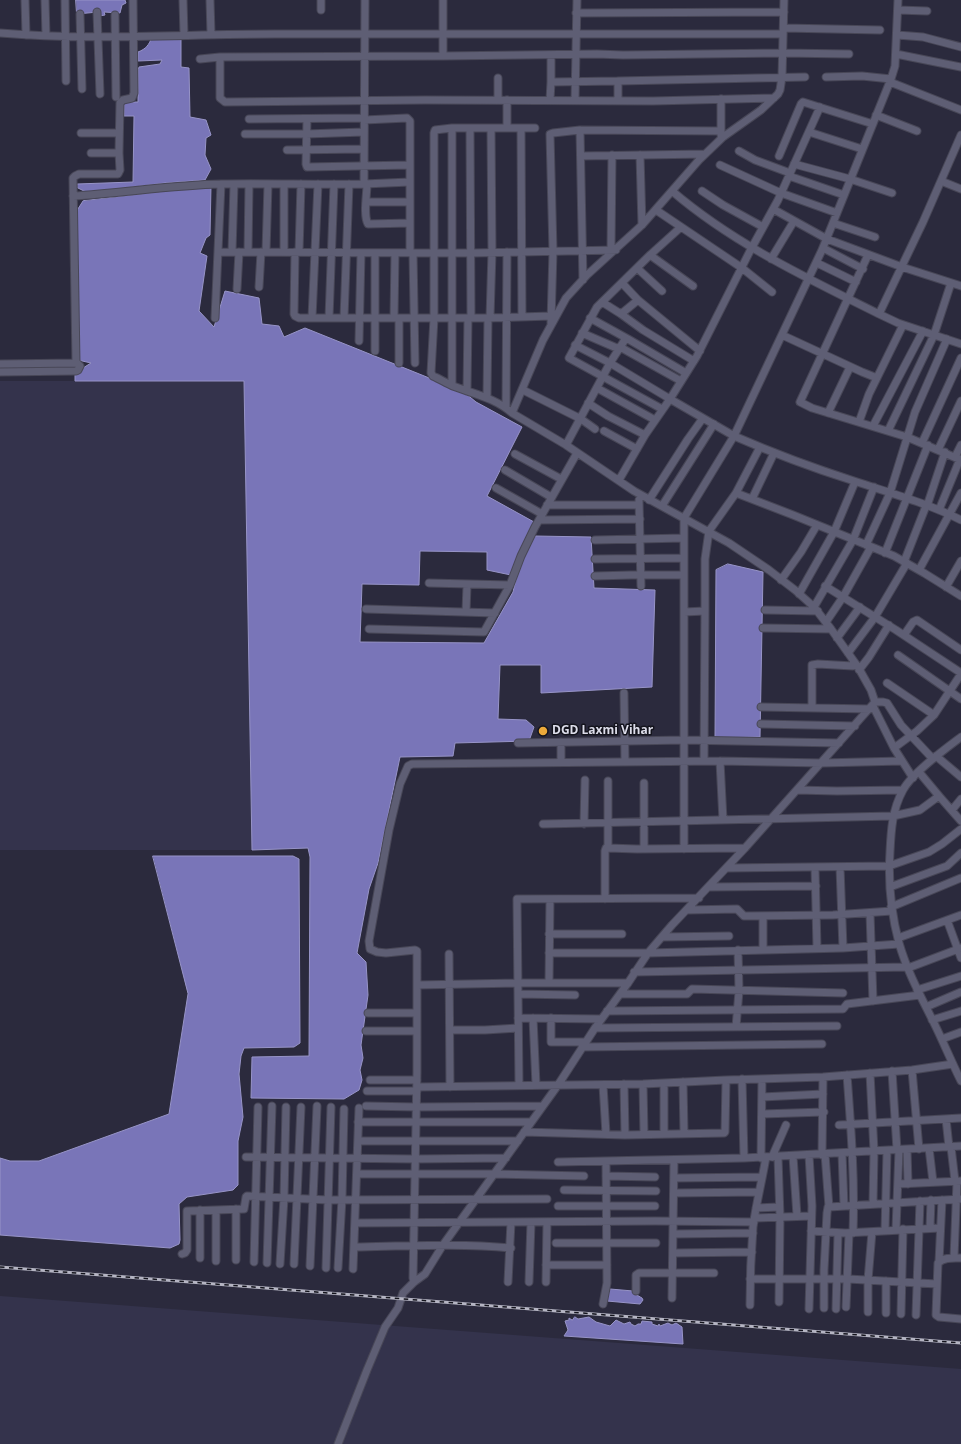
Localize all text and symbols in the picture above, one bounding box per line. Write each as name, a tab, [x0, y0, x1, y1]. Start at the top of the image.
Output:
place label: DGD Laxmi Vihar	[552, 724, 653, 738]
marker: DGD Laxmi Vihar	[537, 725, 549, 737]

